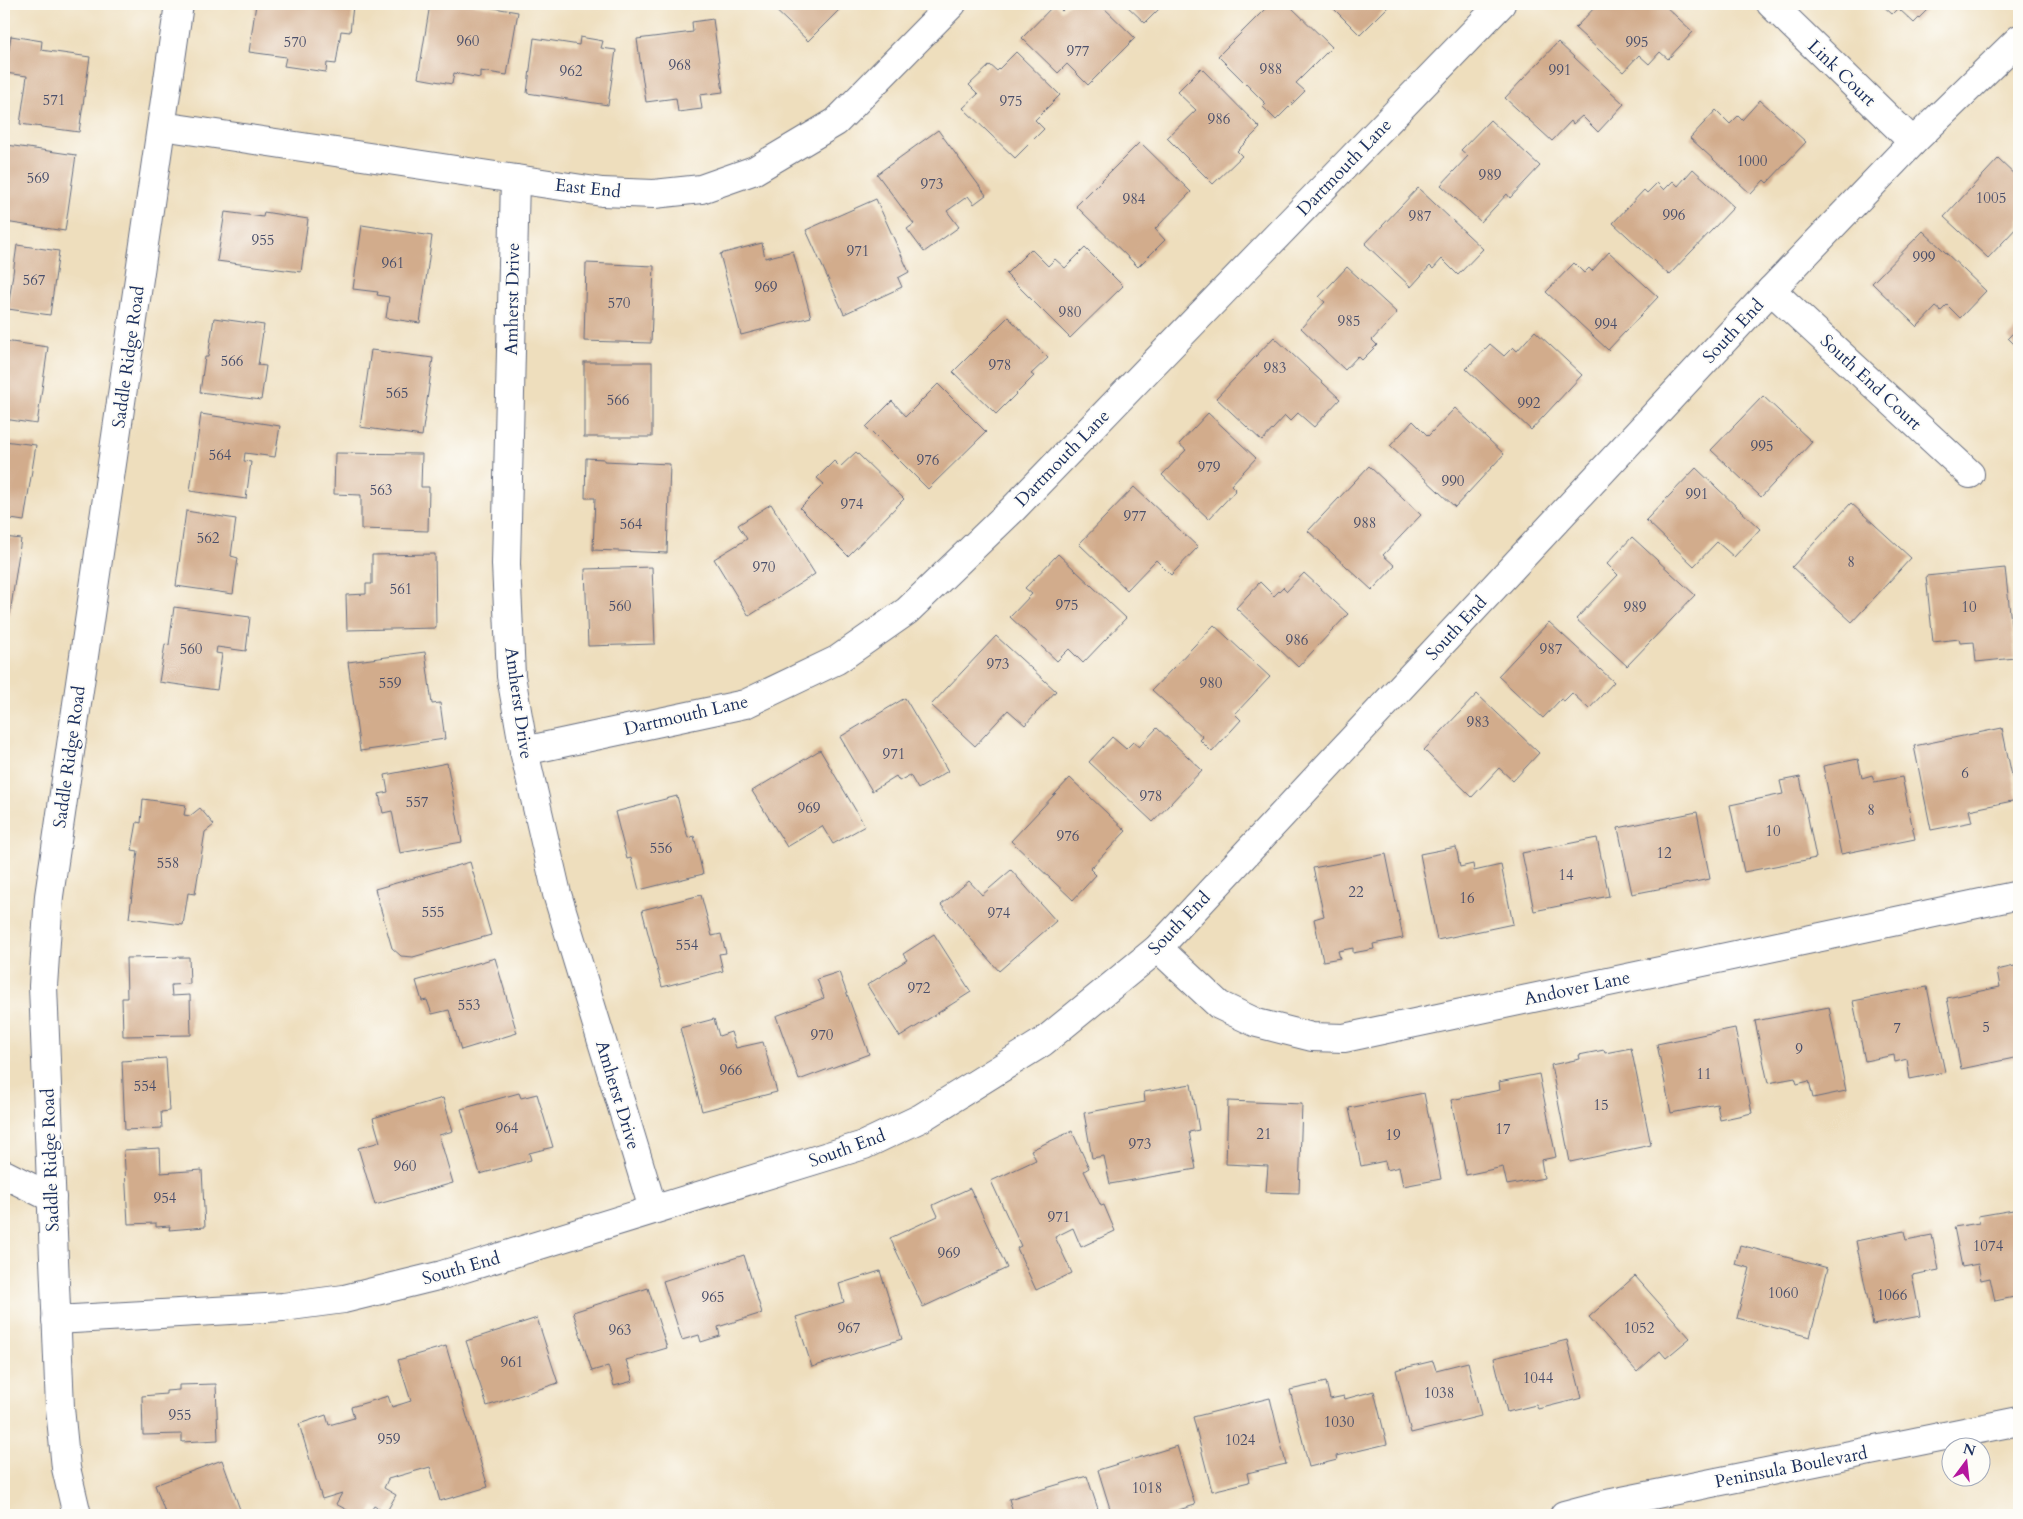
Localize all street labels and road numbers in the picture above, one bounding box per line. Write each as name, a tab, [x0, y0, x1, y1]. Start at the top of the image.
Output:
street label: Link Court	[1802, 34, 1882, 113]
street label: Dartmouth Lane	[1291, 113, 1397, 222]
street label: East End	[554, 173, 623, 204]
street label: Amherst Drive	[499, 242, 526, 356]
street label: Saddle Ridge Road	[106, 284, 151, 430]
street label: South End	[1697, 293, 1770, 369]
street label: South End Court	[1814, 329, 1927, 436]
street label: Dartmouth Lane	[1009, 404, 1115, 513]
street label: South End	[1420, 590, 1493, 666]
street label: Amherst Drive	[498, 646, 539, 761]
street label: Saddle Ridge Road	[47, 684, 92, 830]
street label: Dartmouth Lane	[621, 689, 751, 742]
street label: South End	[1143, 886, 1216, 961]
street label: Andover Lane	[1522, 965, 1633, 1012]
street label: Amherst Drive	[589, 1038, 646, 1153]
street label: Saddle Ridge Road	[35, 1088, 65, 1232]
street label: South End	[805, 1123, 889, 1174]
street label: South End	[419, 1245, 503, 1292]
street label: Peninsula Boulevard	[1713, 1440, 1870, 1495]

